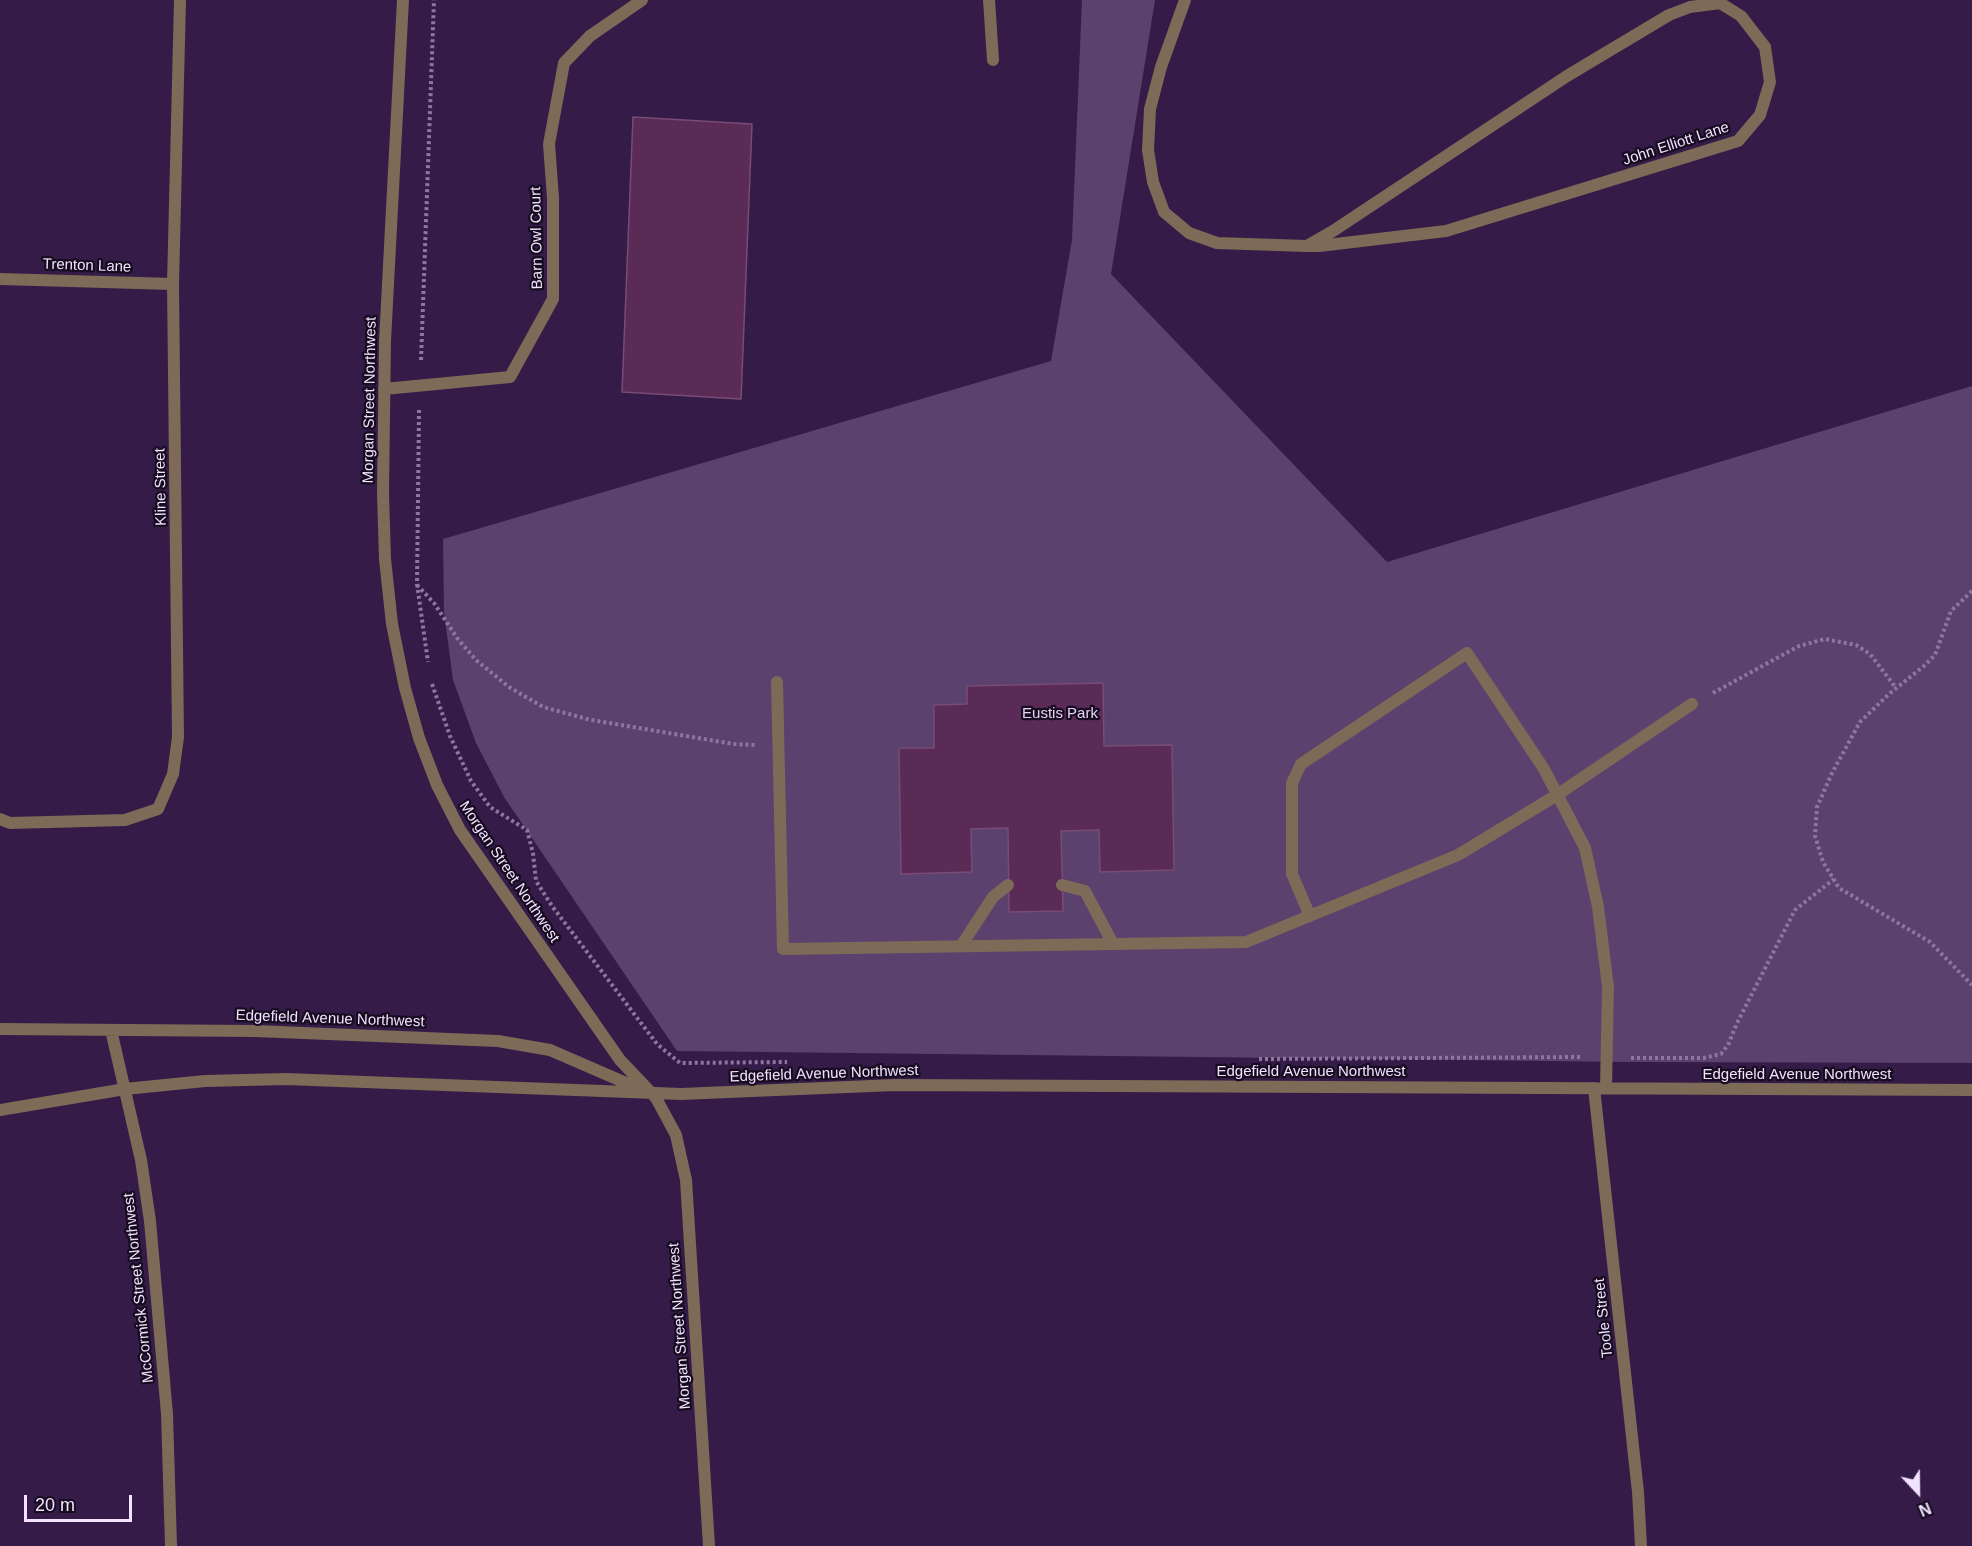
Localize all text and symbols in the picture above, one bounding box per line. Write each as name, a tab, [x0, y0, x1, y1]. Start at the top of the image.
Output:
street label: John Elliott Lane	[1620, 118, 1732, 170]
street label: Barn Owl Court	[527, 187, 547, 289]
street label: Trenton Lane	[42, 255, 132, 277]
street label: Morgan Street Northwest	[360, 316, 380, 484]
street label: Kline Street	[151, 448, 171, 526]
park label: Eustis Park	[1022, 705, 1098, 723]
street label: Morgan Street Northwest	[455, 798, 563, 946]
street label: Edgefield Avenue Northwest	[235, 1007, 425, 1031]
street label: Edgefield Avenue Northwest	[729, 1062, 919, 1086]
street label: Edgefield Avenue Northwest	[1216, 1063, 1406, 1081]
street label: Edgefield Avenue Northwest	[1702, 1066, 1892, 1084]
street label: McCormick Street Northwest	[120, 1192, 158, 1384]
street label: Morgan Street Northwest	[665, 1242, 695, 1410]
street label: Toole Street	[1591, 1277, 1617, 1359]
north arrow	[1888, 1462, 1948, 1522]
scale bar	[27, 1483, 135, 1521]
text: 20 m	[35, 1495, 75, 1515]
text: N	[1916, 1499, 1933, 1519]

